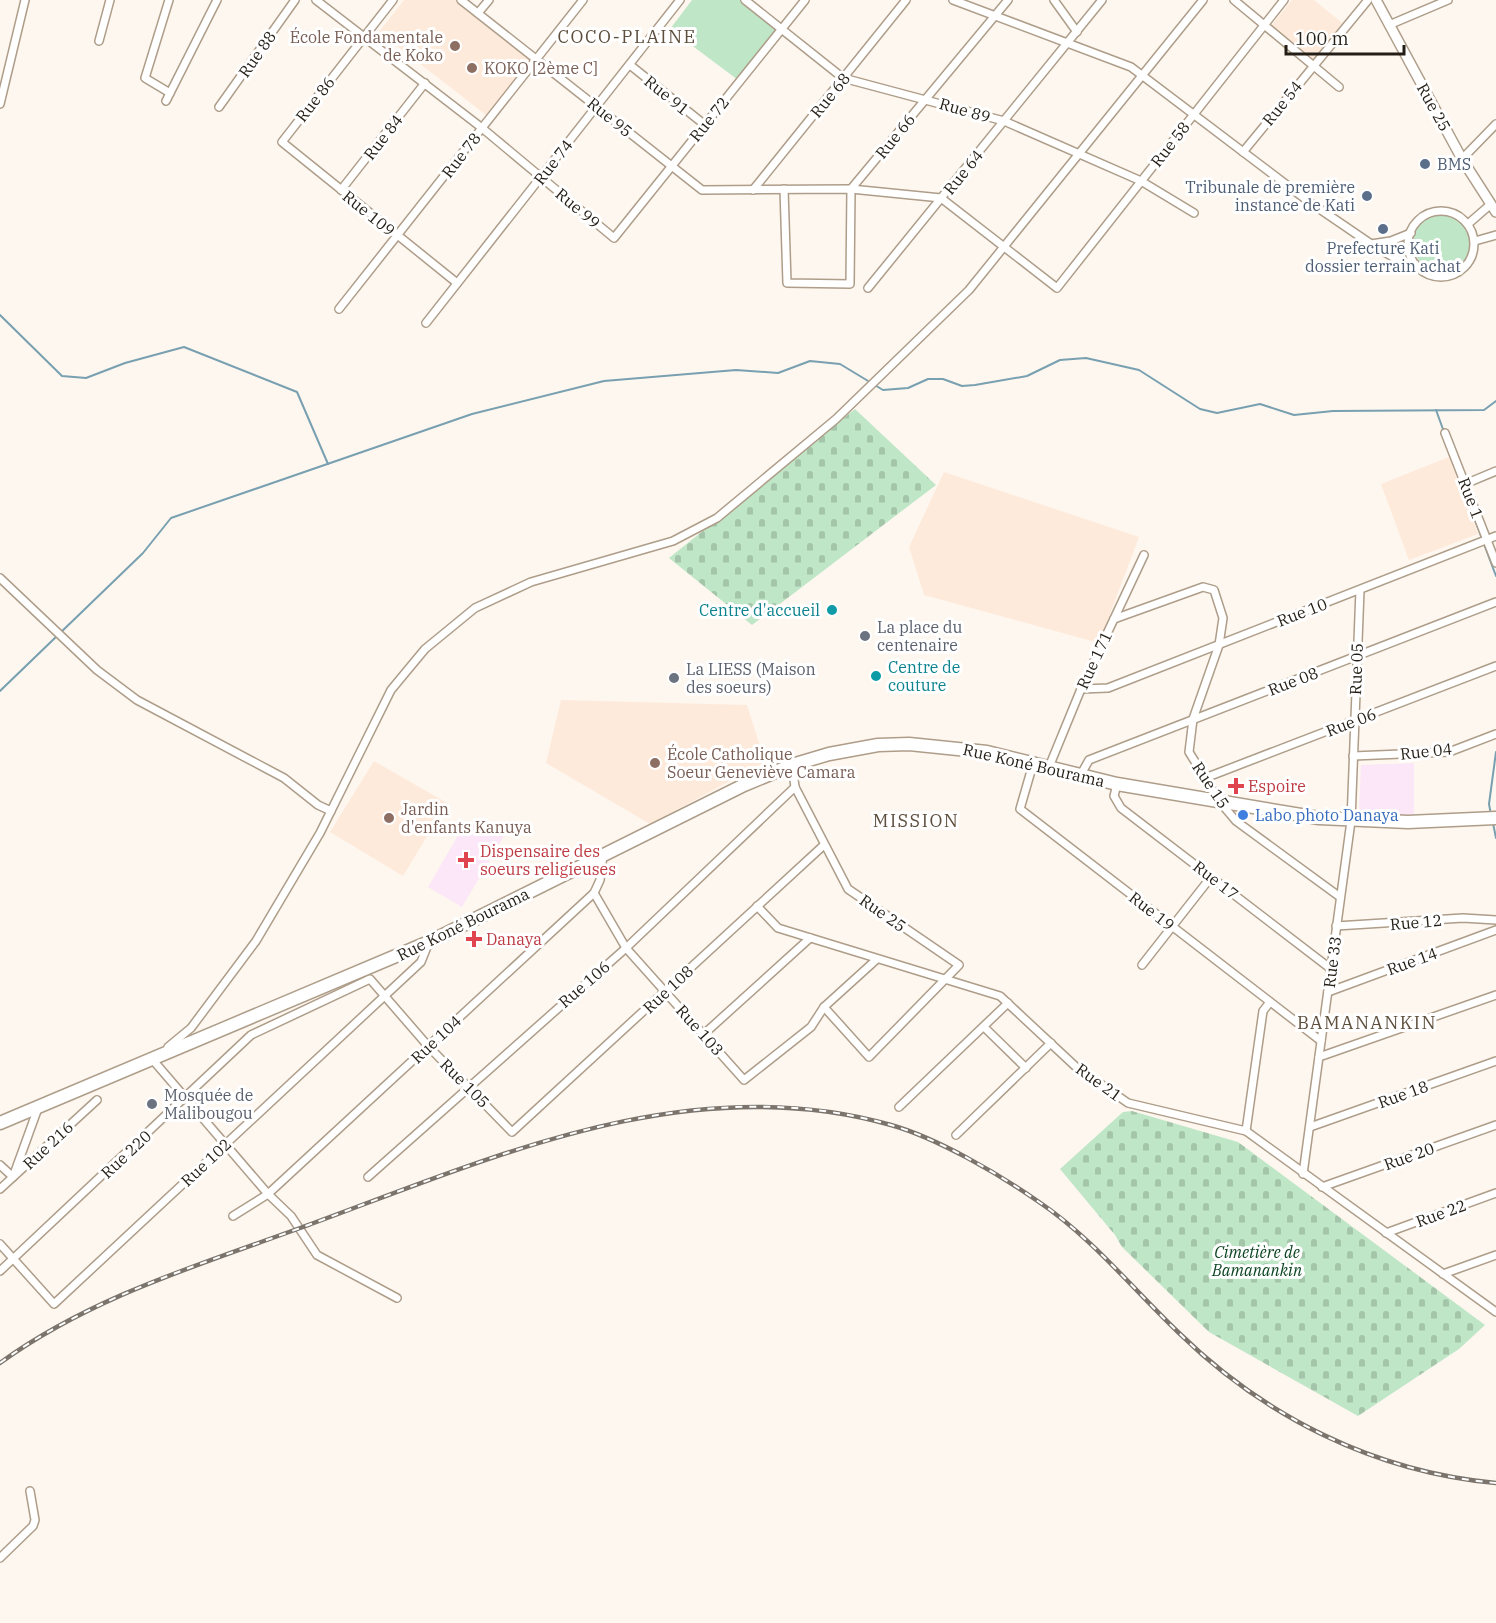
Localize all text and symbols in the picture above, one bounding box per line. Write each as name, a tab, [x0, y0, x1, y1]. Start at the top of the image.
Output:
scale bar	[1286, 18, 1404, 56]
district label: COCO-PLAINE	[557, 25, 697, 48]
place label: École Fondamentale de Koko	[290, 26, 443, 65]
street label: Rue 88	[234, 27, 280, 81]
text: 100 m	[1295, 27, 1349, 50]
marker: École Fondamentale de Koko	[448, 39, 462, 53]
place label: KOKO [2ème C]	[484, 58, 598, 78]
marker: KOKO [2ème C]	[465, 61, 479, 75]
street label: Rue 68	[806, 68, 854, 122]
street label: Rue 91	[640, 71, 694, 119]
street label: Rue 86	[291, 72, 339, 126]
street label: Rue 54	[1258, 76, 1306, 130]
street label: Rue 25	[1413, 79, 1455, 135]
street label: Rue 72	[685, 92, 733, 146]
street label: Rue 95	[583, 93, 637, 141]
street label: Rue 89	[937, 93, 993, 127]
street label: Rue 66	[871, 109, 919, 163]
street label: Rue 84	[359, 110, 407, 164]
street label: Rue 58	[1146, 117, 1194, 171]
street label: Rue 78	[437, 128, 485, 182]
street label: Rue 74	[529, 135, 577, 189]
street label: Rue 64	[939, 145, 987, 199]
place label: BMS	[1437, 154, 1471, 174]
marker: BMS	[1418, 157, 1432, 171]
place label: Tribunale de première instance de Kati	[1185, 177, 1355, 215]
street label: Rue 99	[552, 184, 604, 232]
street label: Rue 109	[339, 186, 399, 240]
marker: Tribunale de première instance de Kati	[1360, 189, 1374, 203]
marker: Prefecture Kati dossier terrain achat	[1376, 222, 1390, 236]
place label: Prefecture Kati dossier terrain achat	[1305, 238, 1461, 276]
street label: Rue 1	[1454, 475, 1488, 521]
street label: Rue 10	[1274, 593, 1330, 631]
place label: Centre d'accueil	[699, 600, 820, 620]
marker: Centre d'accueil	[825, 603, 839, 617]
place label: La place du centenaire	[877, 617, 962, 655]
street label: Rue 171	[1072, 628, 1116, 692]
marker: La place du centenaire	[858, 629, 872, 643]
street label: Rue 05	[1345, 643, 1367, 695]
place label: Centre de couture	[888, 657, 960, 695]
place label: La LIESS (Maison des soeurs)	[686, 659, 816, 697]
street label: Rue 08	[1265, 662, 1321, 700]
marker: Centre de couture	[869, 669, 883, 683]
marker: La LIESS (Maison des soeurs)	[667, 671, 681, 685]
street label: Rue 06	[1323, 703, 1379, 741]
street label: Rue 04	[1399, 738, 1453, 764]
street label: Rue Koné Bourama	[961, 739, 1107, 791]
place label: École Catholique Soeur Geneviève Camara	[667, 743, 856, 782]
marker: École Catholique Soeur Geneviève Camara	[648, 756, 662, 770]
street label: Rue 15	[1188, 758, 1234, 812]
place label: Espoire	[1248, 776, 1306, 796]
marker: Espoire	[1229, 779, 1243, 793]
place label: Jardin d'enfants Kanuya	[401, 799, 532, 837]
place label: Labo photo Danaya	[1255, 805, 1399, 825]
marker: Labo photo Danaya	[1236, 808, 1250, 822]
district label: MISSION	[873, 809, 959, 832]
marker: Jardin d'enfants Kanuya	[382, 811, 396, 825]
place label: Dispensaire des soeurs religieuses	[480, 841, 616, 879]
marker: Dispensaire des soeurs religieuses	[457, 851, 475, 869]
street label: Rue 17	[1189, 856, 1243, 904]
street label: Rue Koné Bourama	[394, 883, 533, 965]
street label: Rue 19	[1125, 887, 1179, 935]
street label: Rue 25	[856, 890, 910, 936]
street label: Rue 12	[1389, 910, 1443, 934]
place label: Danaya	[486, 929, 542, 949]
marker: Danaya	[467, 932, 481, 946]
street label: Rue 33	[1319, 935, 1345, 989]
street label: Rue 14	[1384, 943, 1440, 979]
street label: Rue 106	[554, 956, 614, 1012]
street label: Rue 108	[639, 961, 697, 1017]
street label: Rue 103	[672, 1000, 728, 1060]
street label: Rue 104	[407, 1011, 465, 1067]
district label: BAMANANKIN	[1297, 1011, 1437, 1034]
street label: Rue 105	[436, 1054, 494, 1112]
street label: Rue 21	[1072, 1059, 1126, 1105]
street label: Rue 18	[1375, 1076, 1431, 1112]
place label: Mosquée de Malibougou	[164, 1085, 253, 1123]
marker: Mosquée de Malibougou	[145, 1097, 159, 1111]
street label: Rue 216	[19, 1117, 77, 1173]
street label: Rue 220	[97, 1126, 155, 1182]
street label: Rue 102	[177, 1134, 235, 1190]
street label: Rue 20	[1381, 1138, 1437, 1174]
street label: Rue 22	[1413, 1195, 1469, 1231]
park label: Cimetière de Bamanankin	[1211, 1242, 1302, 1280]

